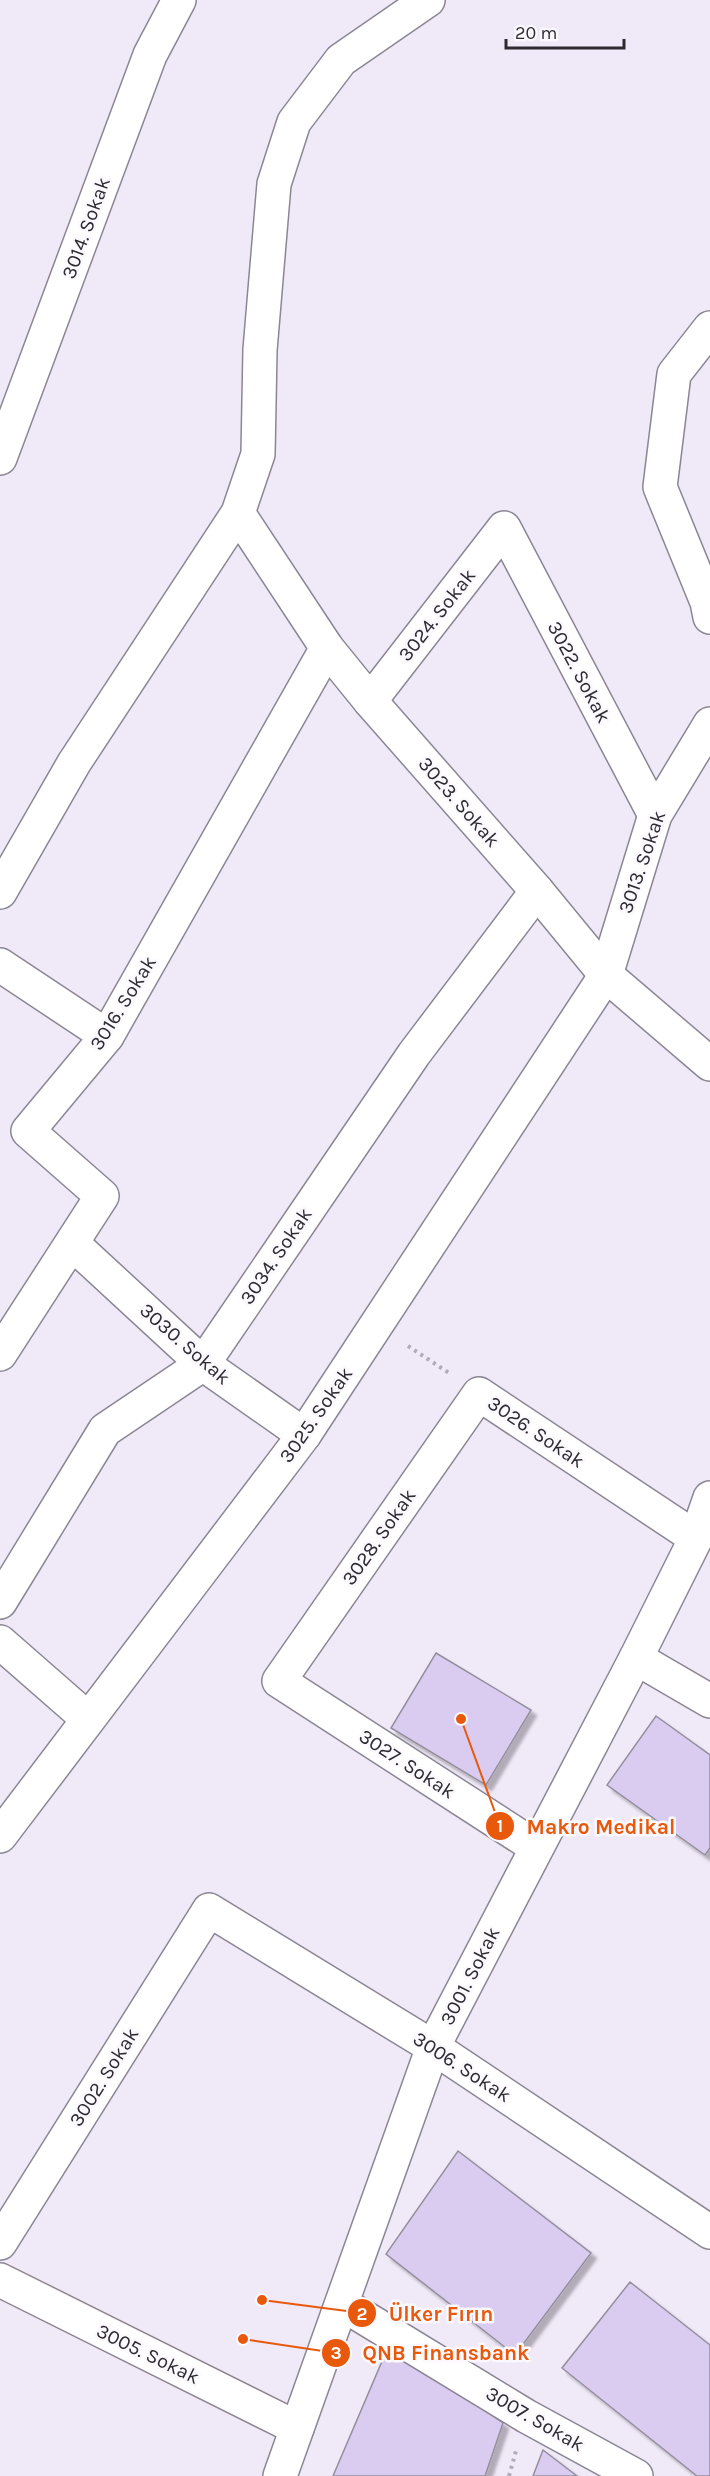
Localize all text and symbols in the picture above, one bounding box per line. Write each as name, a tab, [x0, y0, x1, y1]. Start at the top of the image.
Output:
scale bar	[506, 12, 624, 50]
text: 20 m	[515, 22, 557, 44]
street label: 3014. Sokak	[57, 174, 115, 282]
street label: 3024. Sokak	[394, 564, 480, 666]
street label: 3022. Sokak	[543, 617, 615, 727]
street label: 3023. Sokak	[414, 752, 504, 852]
street label: 3013. Sokak	[614, 808, 670, 916]
street label: 3016. Sokak	[85, 952, 161, 1054]
street label: 3034. Sokak	[235, 1203, 317, 1309]
street label: 3030. Sokak	[135, 1298, 235, 1390]
street label: 3025. Sokak	[275, 1363, 357, 1467]
street label: 3026. Sokak	[483, 1391, 589, 1473]
street label: 3028. Sokak	[337, 1484, 421, 1590]
street label: 3027. Sokak	[355, 1725, 459, 1803]
callout: Makro Medikal	[485, 1807, 688, 1846]
text: 1	[497, 1815, 503, 1837]
text: Makro Medikal	[527, 1815, 675, 1839]
street label: 3001. Sokak	[435, 1923, 505, 2029]
street label: 3002. Sokak	[65, 2023, 143, 2131]
street label: 3006. Sokak	[409, 2027, 515, 2107]
callout: Ülker Fırın	[347, 2294, 505, 2333]
text: Ülker Fırın	[389, 2302, 493, 2326]
text: 2	[357, 2303, 367, 2325]
street label: 3005. Sokak	[93, 2319, 203, 2389]
callout: QNB Finansbank	[321, 2333, 542, 2372]
text: QNB Finansbank	[363, 2341, 530, 2365]
text: 3	[330, 2342, 342, 2364]
street label: 3007. Sokak	[482, 2382, 588, 2456]

